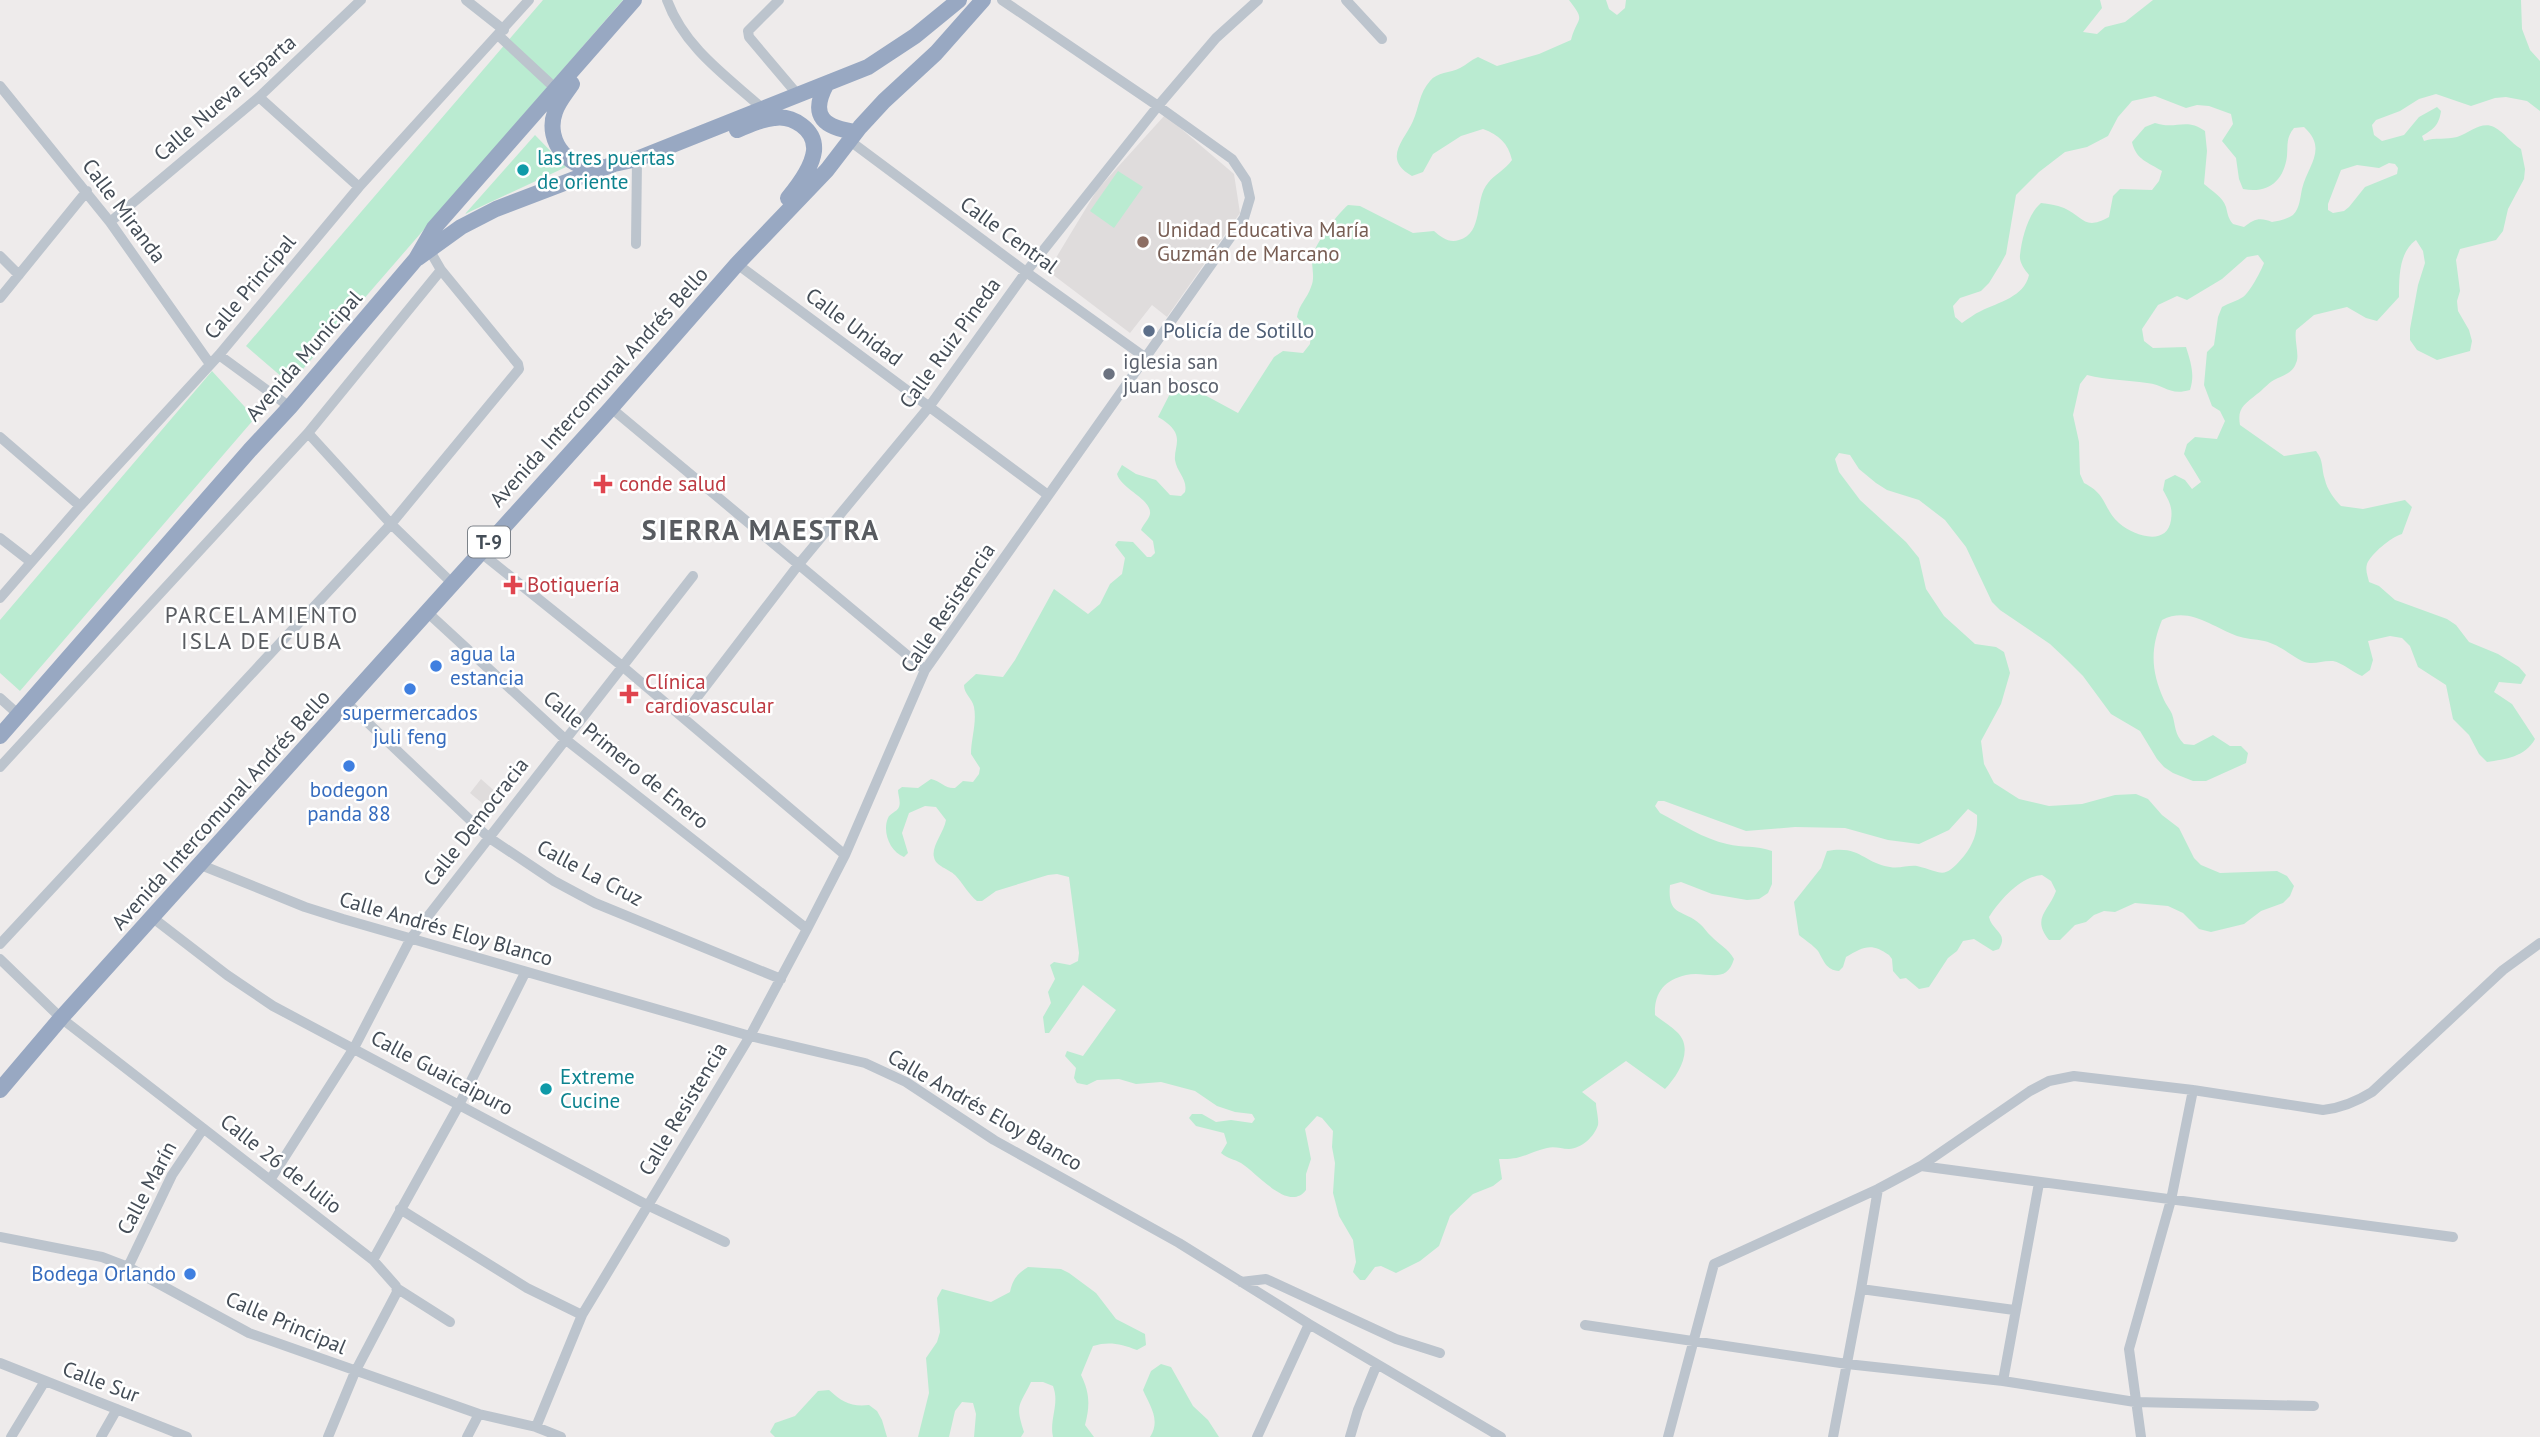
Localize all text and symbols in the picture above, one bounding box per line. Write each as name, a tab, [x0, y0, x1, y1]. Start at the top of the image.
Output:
street label: Calle Nueva Esparta	[148, 29, 301, 167]
place label: las tres puertas de oriente	[537, 144, 675, 195]
street label: Calle Miranda	[76, 153, 172, 268]
marker: las tres puertas de oriente	[515, 162, 531, 178]
street label: Calle Central	[955, 190, 1064, 279]
place label: Unidad Educativa María Guzmán de Marcano	[1157, 216, 1369, 267]
street label: Calle Principal	[198, 229, 301, 345]
marker: Unidad Educativa María Guzmán de Marcano	[1135, 234, 1151, 250]
street label: Avenida Intercomunal Andrés Bello	[483, 261, 714, 512]
street label: Calle Ruiz Pineda	[893, 272, 1006, 414]
street label: Calle Unidad	[800, 281, 908, 372]
street label: Avenida Municipal	[239, 285, 368, 427]
place label: Policía de Sotillo	[1163, 317, 1314, 344]
marker: Policía de Sotillo	[1141, 323, 1157, 339]
place label: iglesia san juan bosco	[1123, 348, 1219, 399]
marker: iglesia san juan bosco	[1101, 366, 1117, 382]
place label: conde salud	[619, 470, 726, 497]
marker: conde salud	[593, 474, 613, 494]
district label: SIERRA MAESTRA	[642, 511, 880, 548]
road number: T-9	[468, 526, 510, 558]
street label: Calle Resistencia	[894, 538, 1001, 678]
place label: Botiquería	[527, 571, 620, 598]
marker: Botiquería	[505, 577, 521, 593]
district label: PARCELAMIENTO ISLA DE CUBA	[165, 600, 359, 655]
place label: agua la estancia	[450, 640, 524, 691]
marker: agua la estancia	[428, 658, 444, 674]
place label: Clínica cardiovascular	[645, 668, 774, 719]
marker: supermercados juli feng	[402, 681, 418, 697]
street label: Avenida Intercomunal Andrés Bello	[105, 684, 336, 935]
street label: Calle Primero de Enero	[538, 684, 715, 835]
marker: Clínica cardiovascular	[619, 684, 639, 704]
place label: supermercados juli feng	[342, 699, 478, 750]
street label: Calle Democracia	[417, 752, 534, 891]
marker: bodegon panda 88	[341, 758, 357, 774]
place label: bodegon panda 88	[307, 776, 391, 827]
street label: Calle La Cruz	[532, 833, 648, 912]
street label: Calle Andrés Eloy Blanco	[336, 885, 556, 972]
street label: Calle Guaicaipuro	[366, 1024, 518, 1121]
street label: Calle Resistencia	[632, 1037, 733, 1180]
street label: Calle Andrés Eloy Blanco	[883, 1043, 1088, 1176]
place label: Extreme Cucine	[560, 1063, 635, 1114]
marker: Extreme Cucine	[538, 1081, 554, 1097]
street label: Calle 26 de Julio	[215, 1108, 348, 1220]
street label: Calle Marín	[111, 1136, 182, 1239]
place label: Bodega Orlando	[31, 1260, 176, 1287]
marker: Bodega Orlando	[182, 1266, 198, 1282]
street label: Calle Principal	[222, 1285, 351, 1360]
street label: Calle Sur	[59, 1355, 143, 1409]

